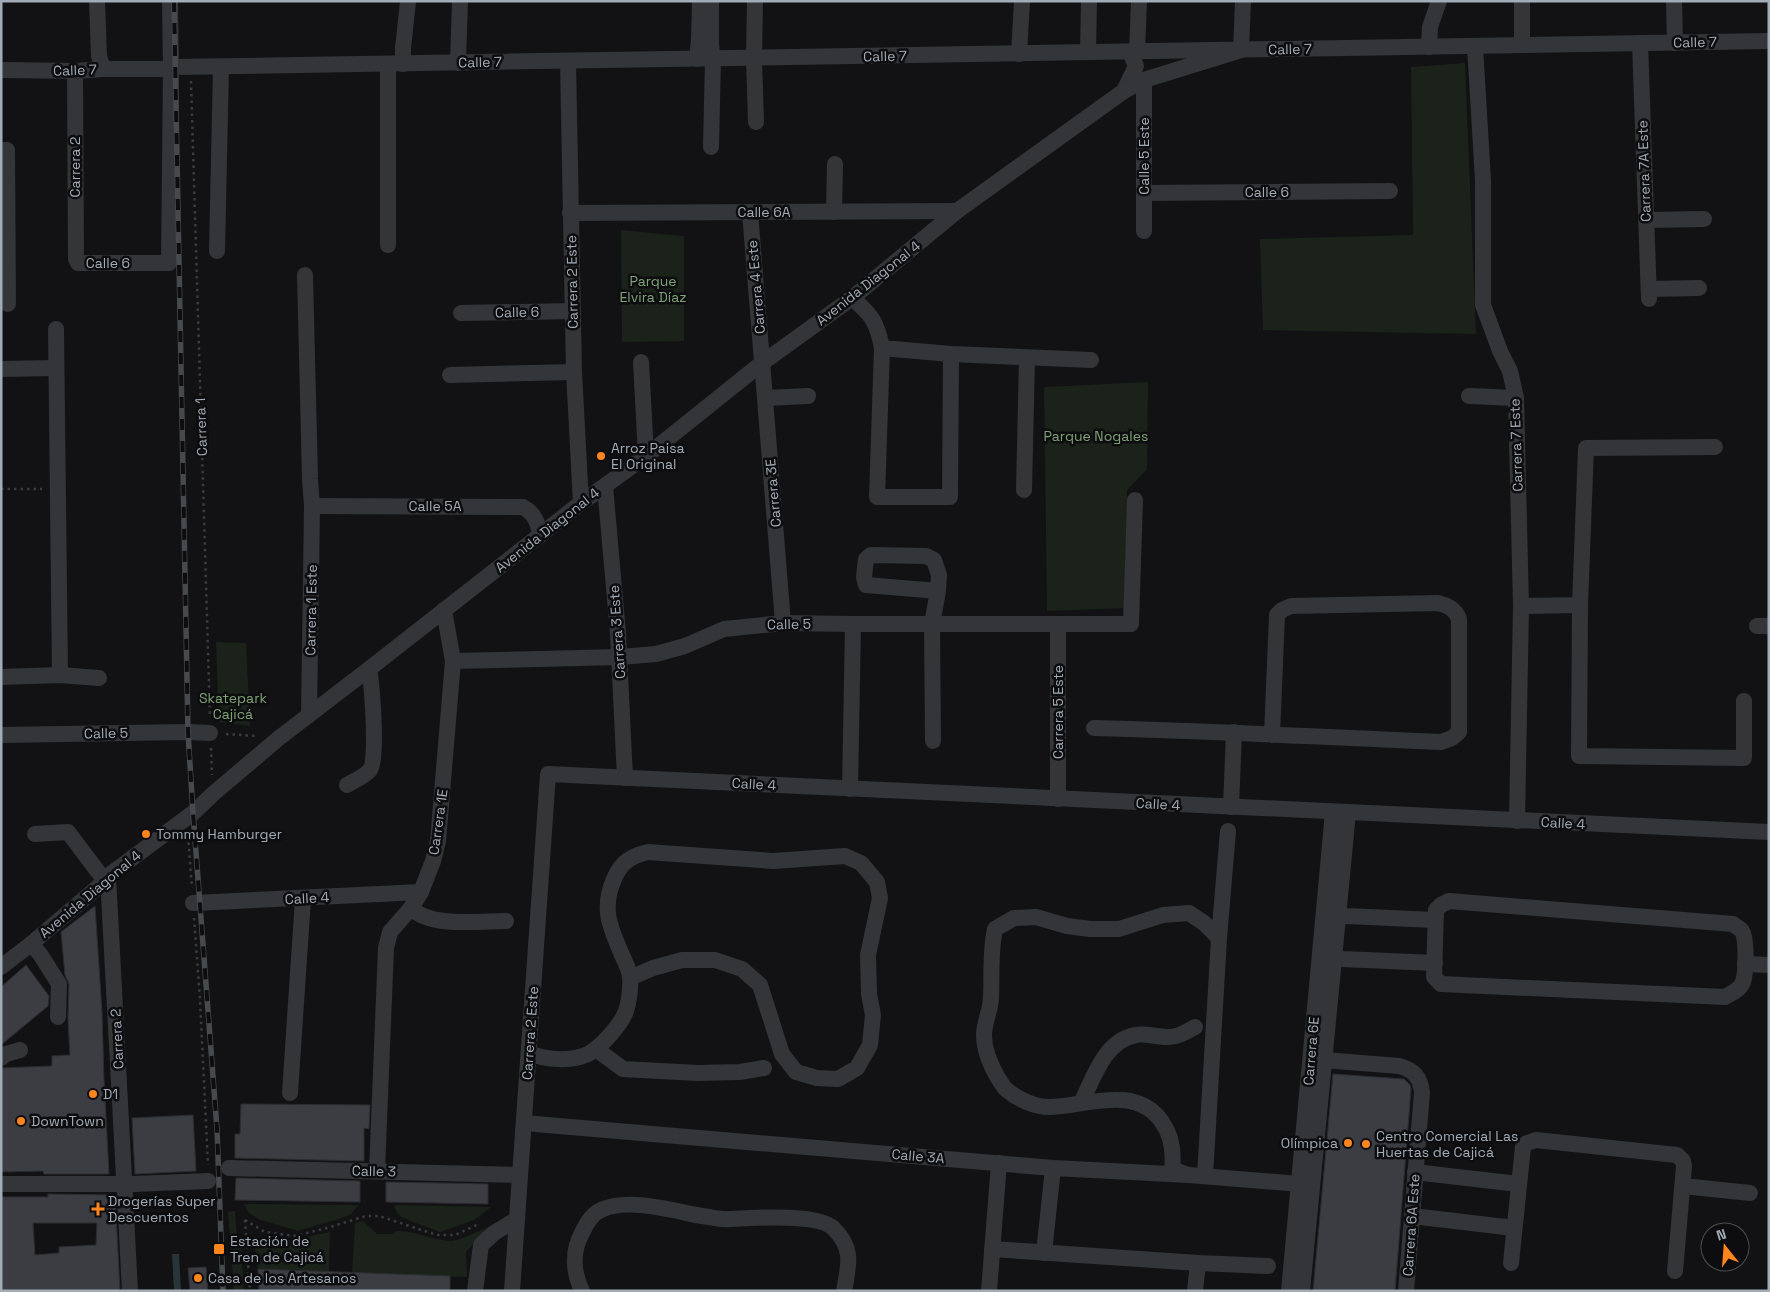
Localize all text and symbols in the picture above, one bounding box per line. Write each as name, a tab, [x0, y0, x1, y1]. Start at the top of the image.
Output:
street label: Calle 7	[1673, 33, 1717, 51]
street label: Calle 7	[1268, 40, 1312, 58]
street label: Calle 7	[863, 47, 907, 65]
street label: Calle 7	[458, 53, 502, 71]
street label: Calle 7	[53, 60, 97, 80]
street label: Calle 5 Este	[1135, 117, 1153, 195]
street label: Carrera 7A Este	[1633, 120, 1655, 222]
street label: Carrera 2	[66, 137, 84, 197]
street label: Calle 6	[1245, 183, 1289, 201]
street label: Calle 6A	[737, 203, 791, 221]
street label: Carrera 2 Este	[562, 235, 582, 329]
street label: Avenida Diagonal 4	[812, 237, 924, 329]
street label: Carrera 4 Este	[743, 239, 769, 335]
street label: Calle 6	[86, 254, 130, 272]
park label: Parque Elvira Díaz	[619, 272, 687, 306]
street label: Calle 6	[495, 303, 539, 321]
street label: Carrera 1	[191, 398, 211, 456]
street label: Carrera 7 Este	[1505, 398, 1527, 492]
park label: Parque Nogales	[1044, 427, 1148, 445]
place label: Arroz Paisa El Original	[611, 439, 685, 473]
marker: Arroz Paisa El Original	[595, 450, 607, 462]
street label: Carrera 3E	[761, 458, 785, 528]
street label: Avenida Diagonal 4	[491, 484, 603, 576]
street label: Calle 5A	[409, 497, 462, 515]
street label: Carrera 1 Este	[301, 564, 321, 656]
street label: Carrera 3 Este	[605, 585, 629, 679]
street label: Calle 5	[767, 615, 811, 633]
street label: Carrera 5 Este	[1049, 665, 1067, 759]
park label: Skatepark Cajicá	[199, 689, 267, 723]
street label: Calle 5	[84, 724, 128, 742]
street label: Calle 4	[731, 774, 777, 794]
street label: Carrera 1E	[424, 788, 452, 856]
street label: Calle 4	[1135, 794, 1181, 814]
street label: Calle 4	[1540, 813, 1586, 833]
place label: Tommy Hamburger	[156, 825, 282, 843]
marker: Tommy Hamburger	[140, 828, 152, 840]
street label: Avenida Diagonal 4	[35, 846, 145, 942]
street label: Calle 4	[284, 888, 330, 908]
street label: Carrera 2 Este	[518, 986, 542, 1080]
street label: Carrera 2	[106, 1008, 128, 1070]
street label: Carrera 6E	[1299, 1016, 1323, 1086]
place label: D1	[103, 1085, 118, 1103]
marker: D1	[87, 1088, 99, 1100]
place label: DownTown	[31, 1112, 104, 1130]
marker: DownTown	[15, 1115, 27, 1127]
place label: Centro Comercial Las Huertas de Cajicá	[1376, 1127, 1518, 1161]
place label: Olímpica	[1281, 1134, 1338, 1152]
marker: Olímpica	[1342, 1137, 1354, 1149]
marker: Centro Comercial Las Huertas de Cajicá	[1360, 1138, 1372, 1150]
street label: Calle 3A	[891, 1145, 945, 1167]
street label: Calle 3	[352, 1162, 396, 1180]
street label: Carrera 6A Este	[1398, 1173, 1424, 1277]
place label: Drogerías Super Descuentos	[108, 1192, 216, 1226]
marker: Drogerías Super Descuentos	[92, 1203, 104, 1215]
north arrow	[1700, 1222, 1750, 1272]
text: N	[1714, 1225, 1728, 1245]
place label: Estación de Tren de Cajicá	[230, 1232, 324, 1266]
marker: Estación de Tren de Cajicá	[212, 1242, 226, 1256]
place label: Casa de los Artesanos	[208, 1269, 356, 1287]
marker: Casa de los Artesanos	[192, 1272, 204, 1284]

